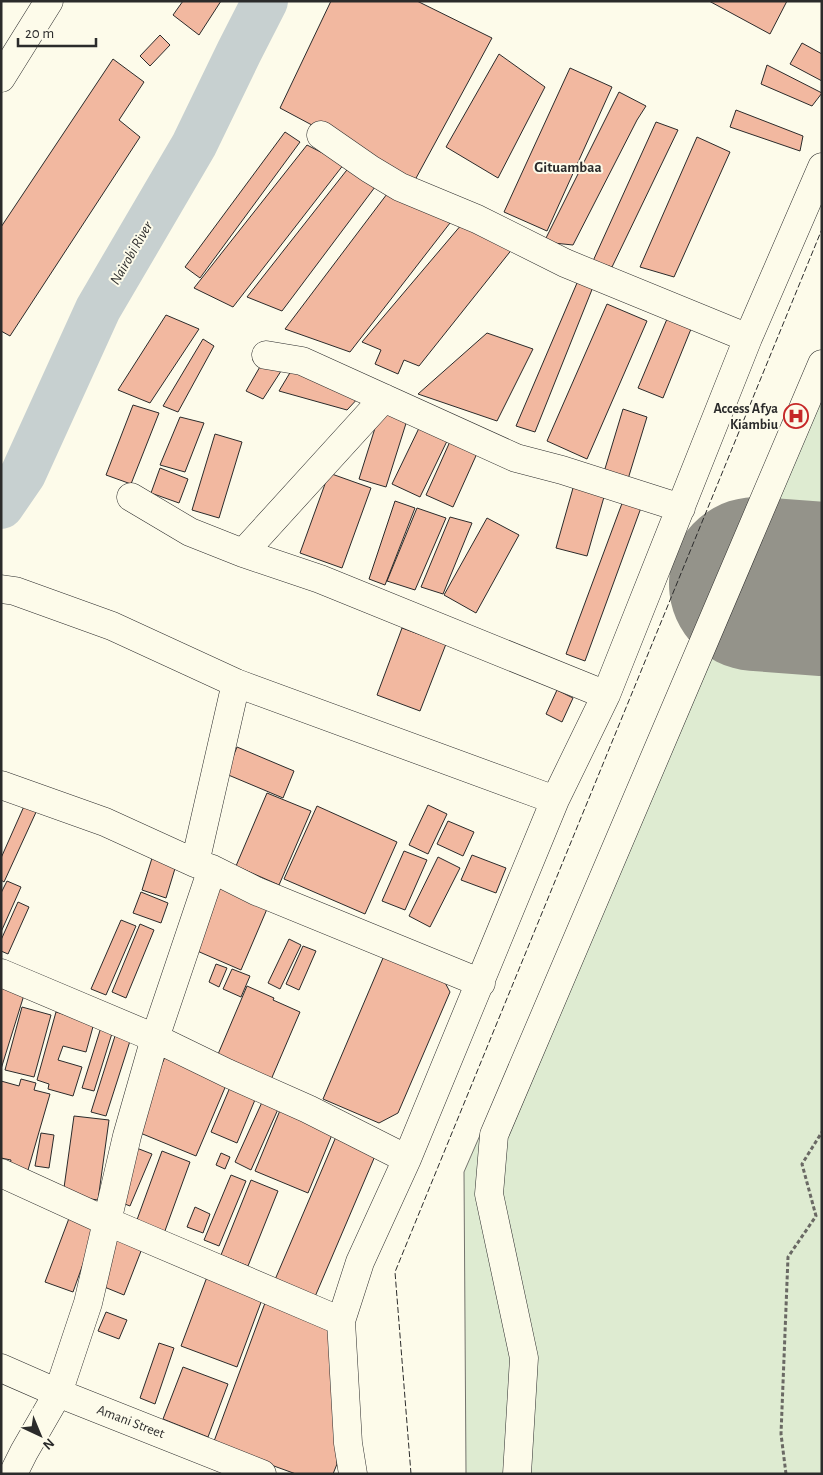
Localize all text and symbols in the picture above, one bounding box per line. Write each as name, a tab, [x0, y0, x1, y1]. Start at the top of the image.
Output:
scale bar	[18, 15, 95, 47]
text: 20 m	[25, 26, 54, 41]
district label: Gituambaa	[534, 160, 602, 175]
water label: Nairobi River	[107, 218, 156, 287]
place label: Access Afya Kiambiu	[713, 402, 779, 432]
hospital icon: Access Afya Kiambiu	[783, 403, 809, 429]
street label: Amani Street	[95, 1403, 167, 1441]
north arrow	[15, 1410, 65, 1460]
text: N	[40, 1435, 57, 1452]

